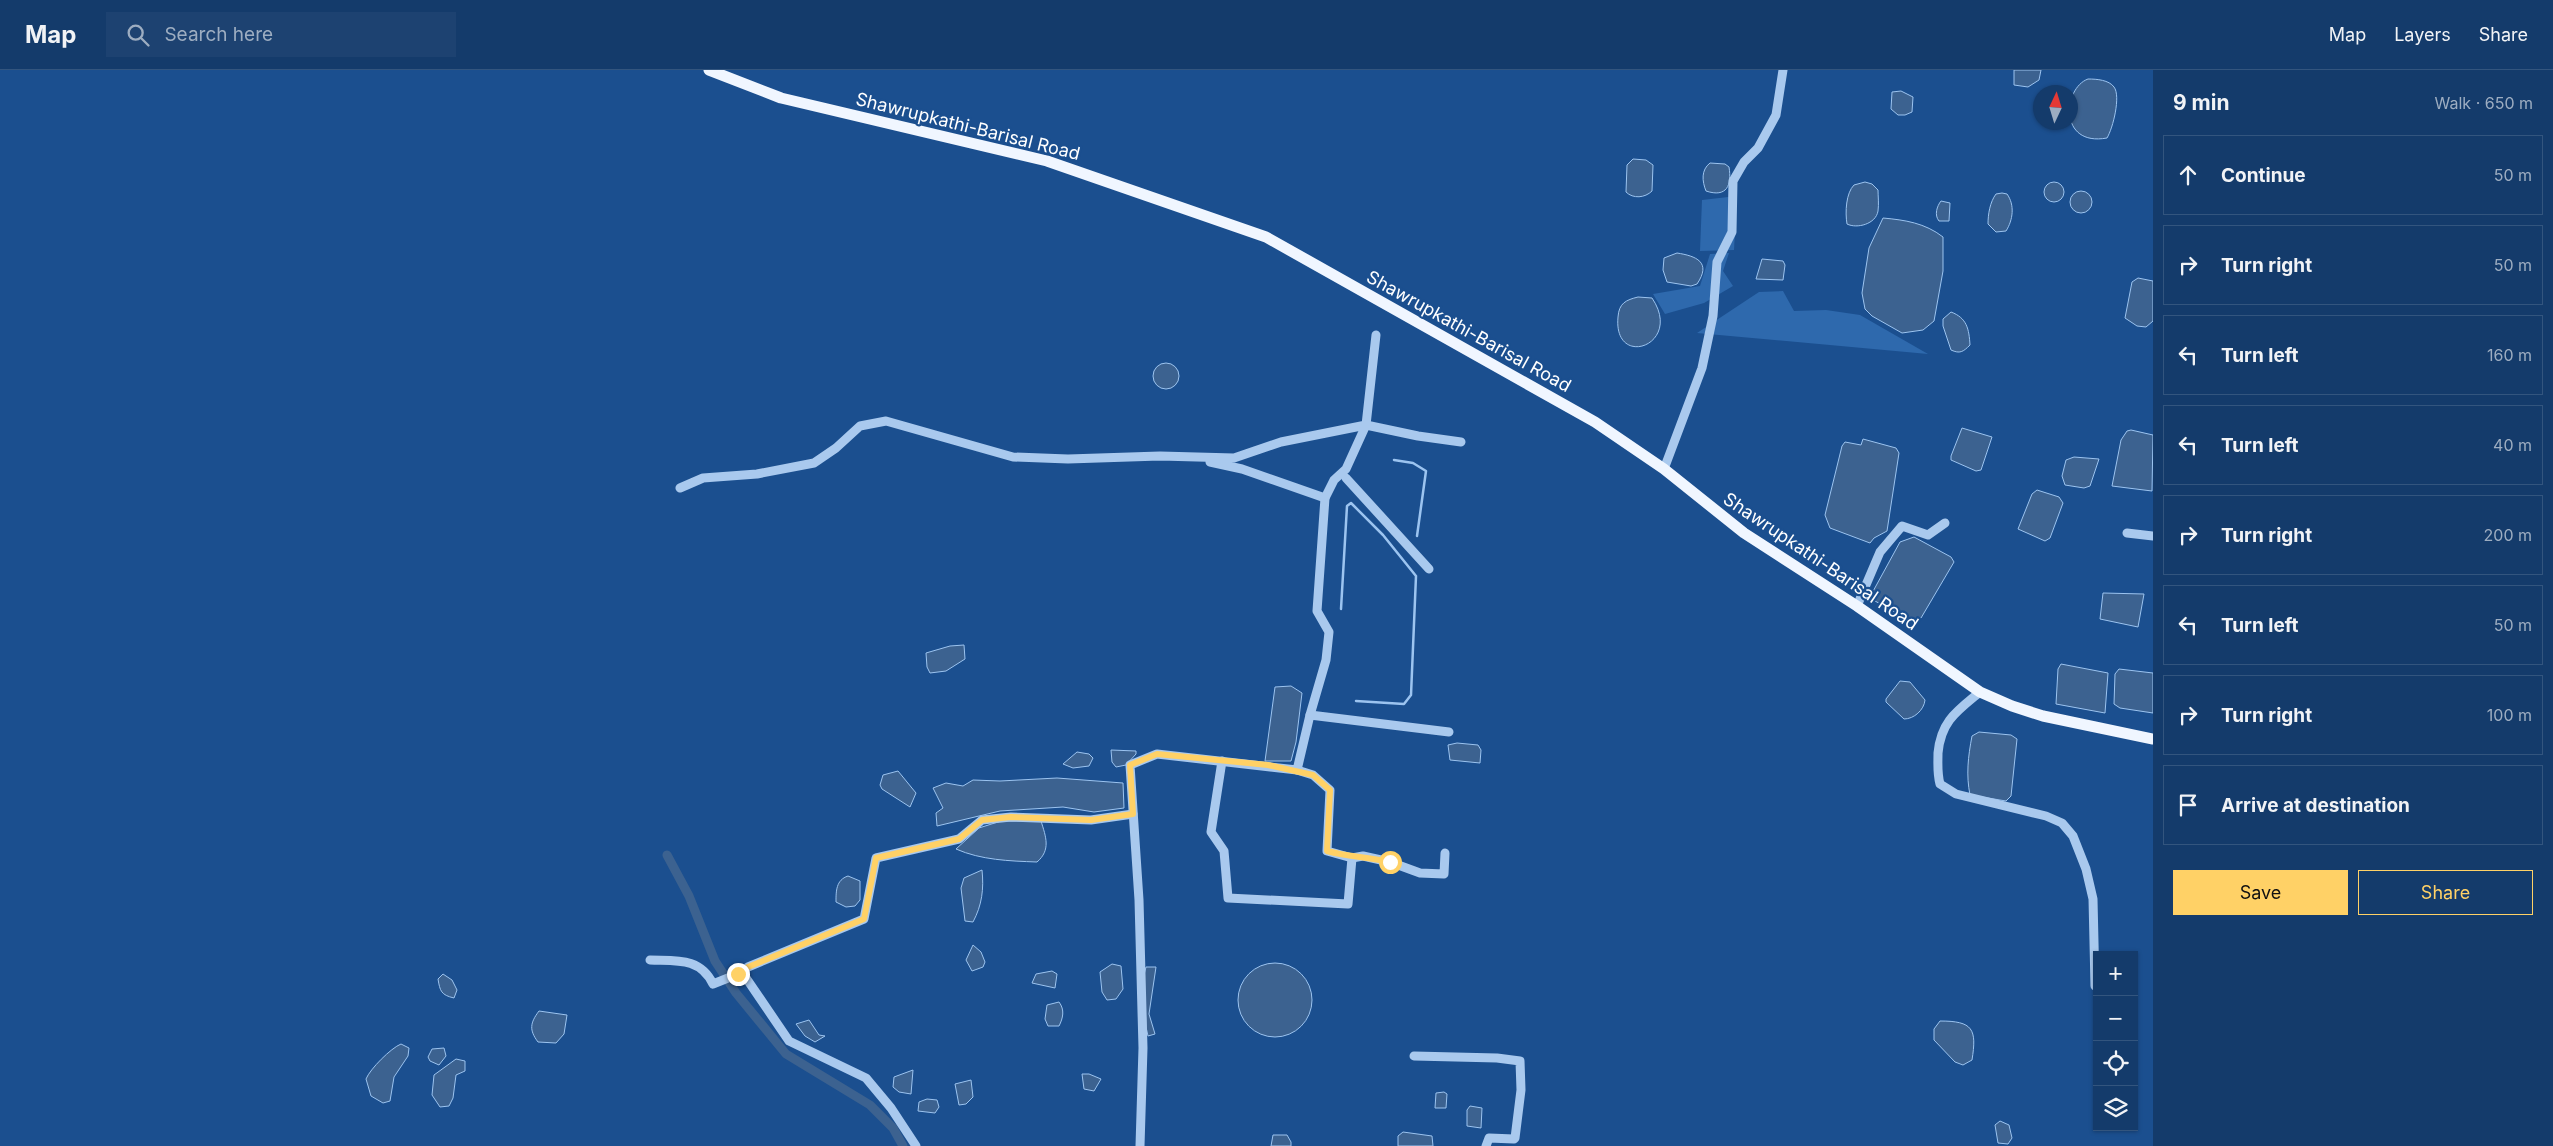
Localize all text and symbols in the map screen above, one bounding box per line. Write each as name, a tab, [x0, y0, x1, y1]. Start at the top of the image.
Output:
search box	[106, 12, 456, 57]
text: Map	[25, 20, 76, 49]
icon: search	[124, 21, 152, 49]
text: Search here	[164, 23, 273, 46]
text: Map	[2329, 24, 2366, 45]
text: Layers	[2394, 24, 2451, 45]
text: Share	[2479, 24, 2528, 45]
north arrow	[2033, 85, 2078, 130]
street label: Shawrupkathi-Barisal Road	[854, 88, 1082, 164]
text: 9 min	[2173, 90, 2230, 115]
text: Walk · 650 m	[2435, 93, 2533, 113]
icon: ahead	[2174, 161, 2202, 189]
text: Continue	[2221, 164, 2306, 187]
text: 50 m	[2494, 165, 2532, 185]
icon: right	[2174, 251, 2202, 279]
text: Turn right	[2221, 254, 2312, 277]
text: 50 m	[2494, 255, 2532, 275]
street label: Shawrupkathi-Barisal Road	[1363, 266, 1575, 396]
icon: left	[2174, 341, 2202, 369]
text: Turn left	[2221, 344, 2299, 367]
text: 160 m	[2487, 345, 2532, 365]
icon: left	[2174, 431, 2202, 459]
text: Turn left	[2221, 434, 2299, 457]
text: 40 m	[2493, 435, 2532, 455]
street label: Shawrupkathi-Barisal Road	[1720, 488, 1922, 634]
icon: right	[2174, 521, 2202, 549]
text: Turn right	[2221, 524, 2312, 547]
text: 200 m	[2484, 525, 2532, 545]
icon: left	[2174, 611, 2202, 639]
text: Turn left	[2221, 614, 2299, 637]
text: 50 m	[2494, 615, 2532, 635]
icon: right	[2174, 701, 2202, 729]
text: Turn right	[2221, 704, 2312, 727]
text: 100 m	[2487, 705, 2532, 725]
icon: arrive	[2174, 791, 2202, 819]
text: Arrive at destination	[2221, 794, 2410, 817]
route start	[1379, 851, 1402, 874]
button: Save	[2173, 870, 2348, 915]
button: Share	[2358, 870, 2533, 915]
map controls	[2093, 951, 2138, 1131]
button: +	[2093, 951, 2138, 996]
route end	[727, 963, 750, 986]
button: −	[2093, 996, 2138, 1041]
button: locate	[2093, 1041, 2138, 1086]
button: layers	[2093, 1086, 2138, 1131]

